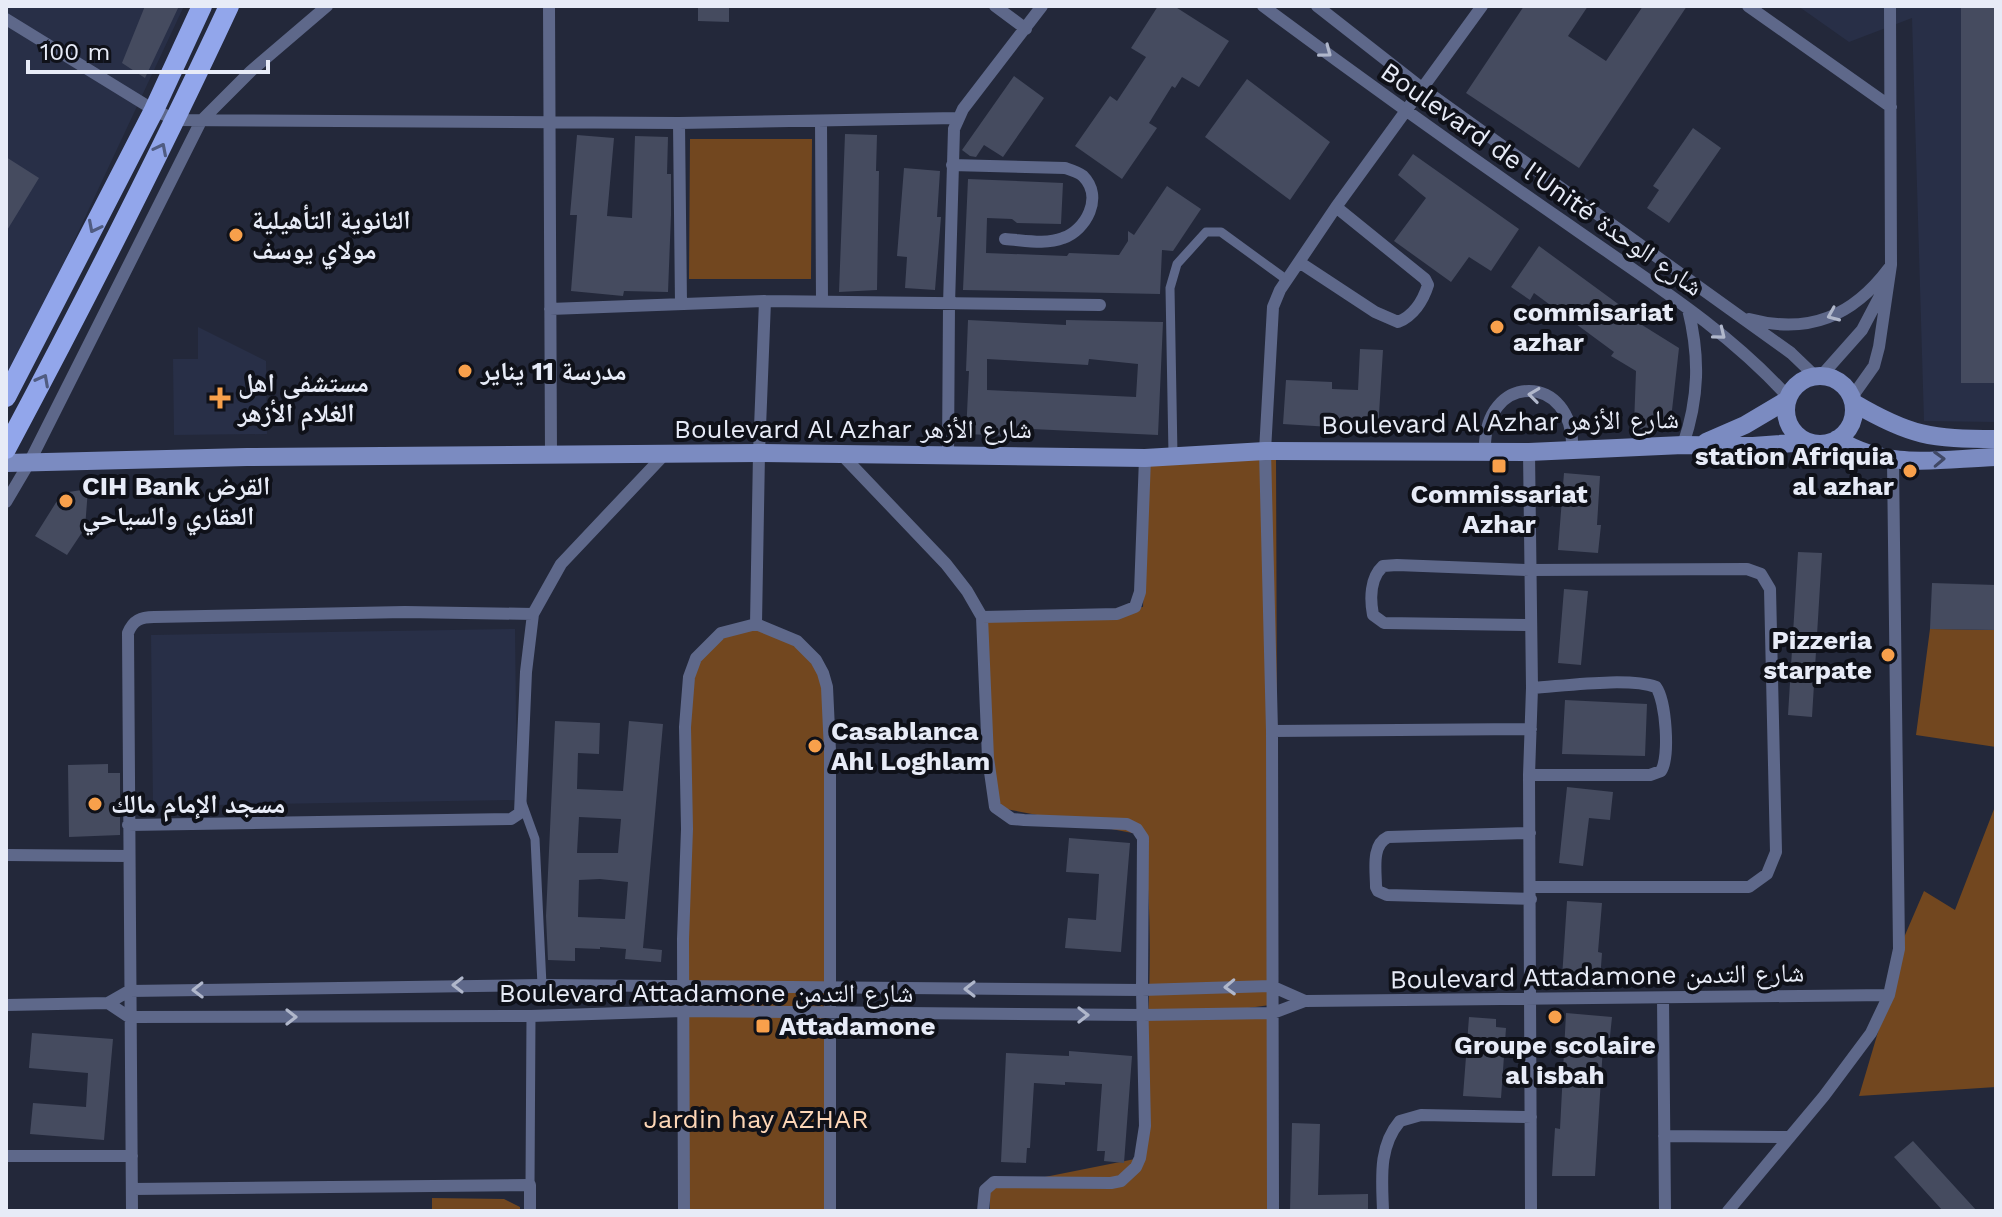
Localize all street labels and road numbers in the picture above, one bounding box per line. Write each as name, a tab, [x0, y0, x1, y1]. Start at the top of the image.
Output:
street label: Boulevard de l'Unité شارع الوحدة	[1375, 56, 1709, 303]
street label: Boulevard Al Azhar شارع الأزهر	[1321, 404, 1679, 441]
street label: Boulevard Al Azhar شارع الأزهر	[674, 414, 1032, 445]
street label: Boulevard Attadamone شارع التدمن	[1389, 957, 1805, 996]
street label: Boulevard Attadamone شارع التدمن	[499, 978, 913, 1009]

